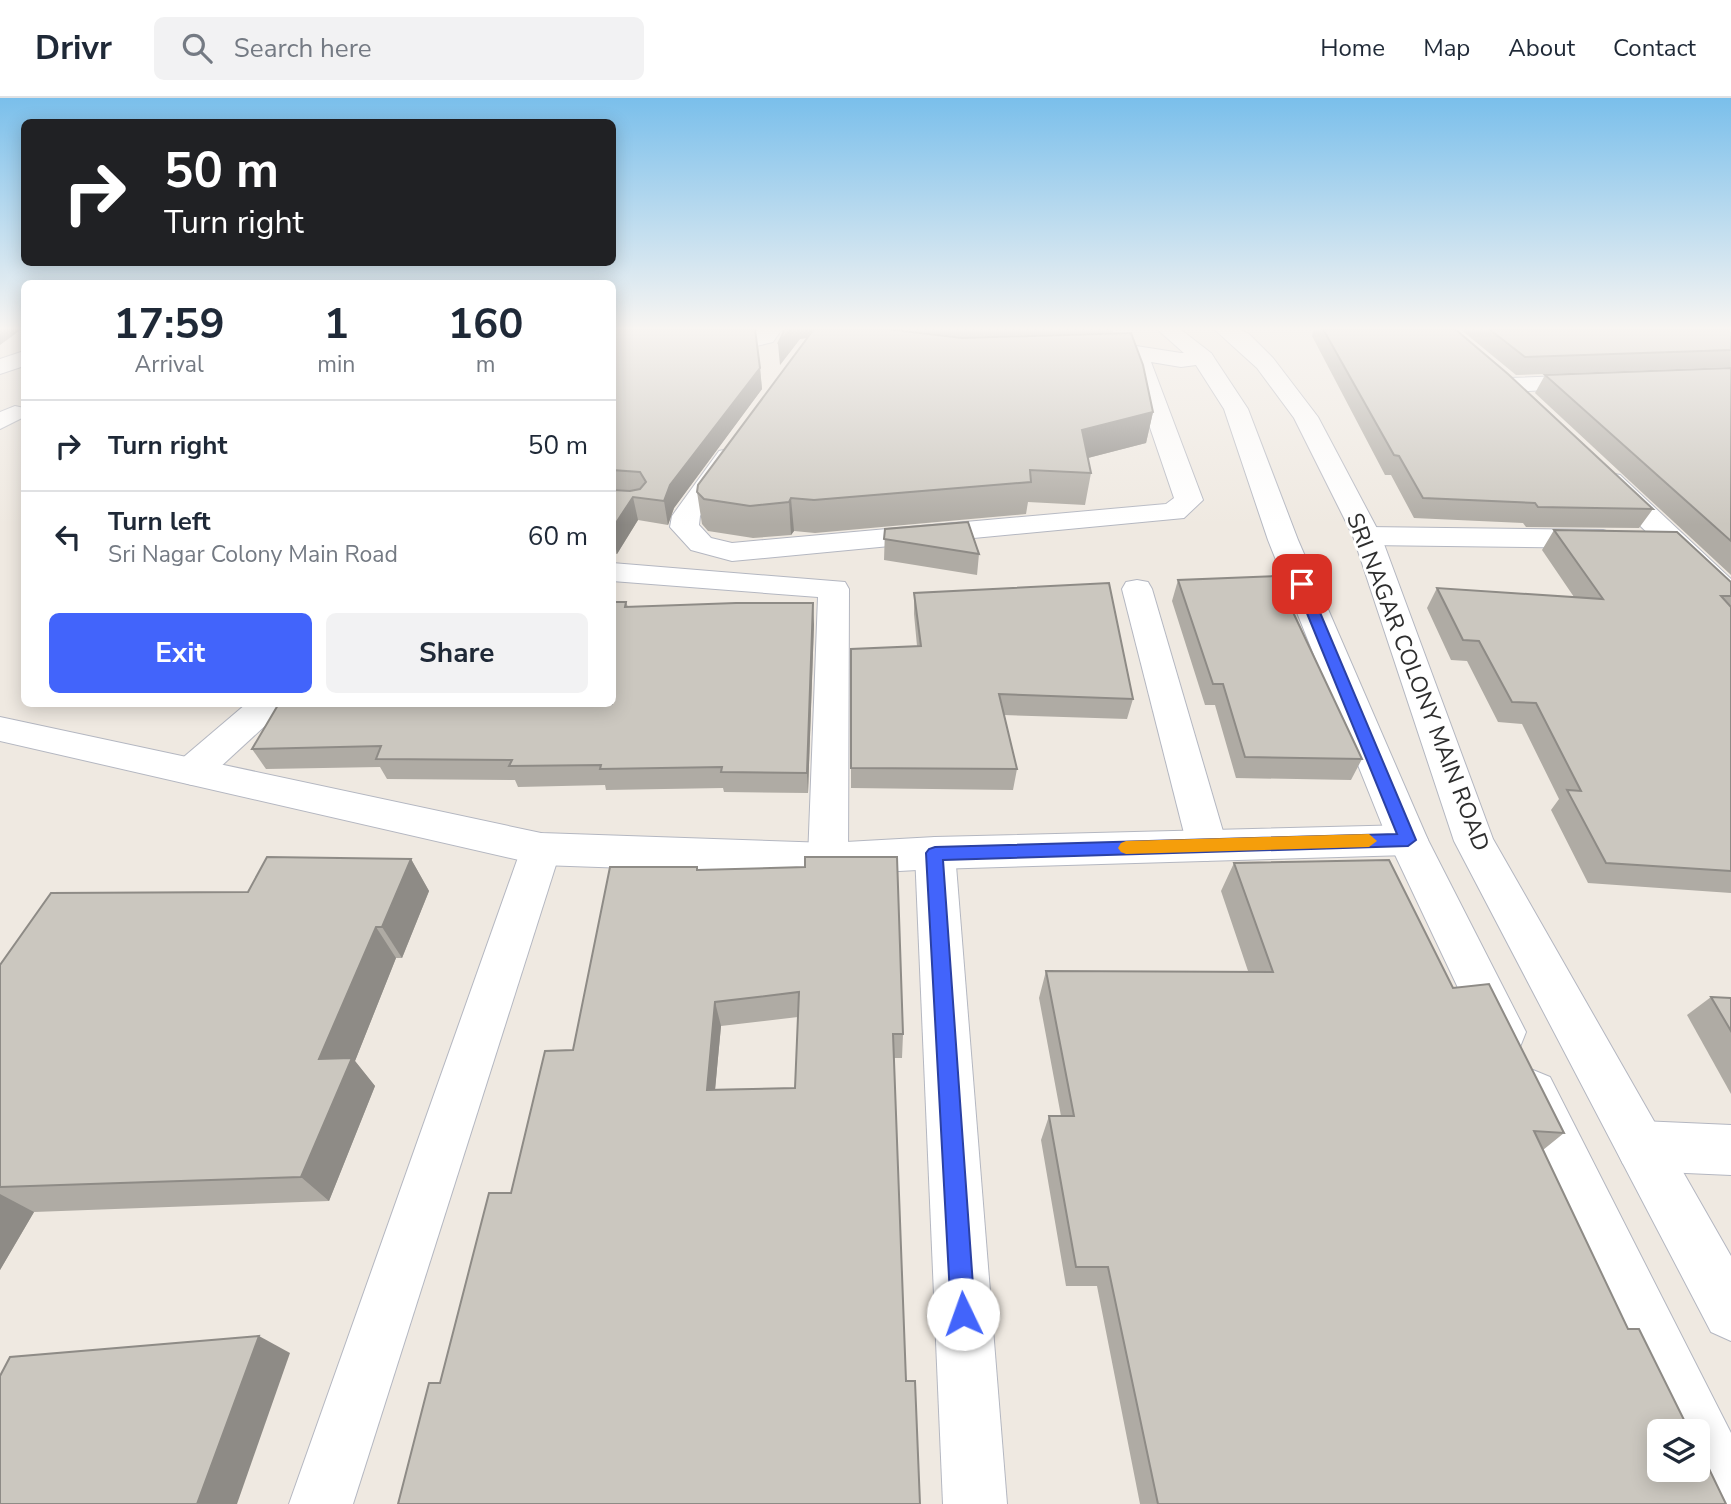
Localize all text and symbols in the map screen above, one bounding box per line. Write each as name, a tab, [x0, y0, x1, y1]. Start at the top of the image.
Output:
search box	[154, 17, 644, 80]
text: Drivr	[35, 26, 112, 71]
icon: search	[178, 29, 216, 67]
text: Search here	[234, 31, 372, 66]
text: Home	[1320, 32, 1385, 64]
text: Map	[1423, 32, 1470, 64]
text: About	[1508, 32, 1575, 64]
text: Contact	[1613, 32, 1696, 64]
text: 50 m	[164, 137, 279, 204]
icon: right	[49, 147, 140, 238]
text: Turn right	[164, 201, 304, 244]
text: 17:59	[114, 296, 225, 353]
text: 1	[324, 296, 349, 353]
text: 160	[448, 296, 523, 353]
text: Arrival	[135, 349, 204, 380]
text: min	[317, 349, 355, 380]
text: m	[476, 349, 496, 380]
icon: right	[49, 427, 87, 465]
text: Turn right	[108, 428, 227, 463]
text: 50 m	[528, 428, 588, 463]
text: Turn left	[108, 504, 211, 539]
street label: SRI NAGAR COLONY MAIN ROAD	[1339, 508, 1497, 856]
icon: left	[49, 518, 87, 556]
text: 60 m	[528, 519, 588, 554]
text: Sri Nagar Colony Main Road	[108, 539, 398, 570]
pin	[1272, 554, 1332, 614]
icon: arrive	[1283, 565, 1321, 603]
button: Exit	[49, 613, 312, 693]
button: Share	[326, 613, 588, 693]
position arrow	[926, 1277, 1000, 1351]
map controls	[1647, 1419, 1710, 1482]
button: layers	[1647, 1419, 1710, 1482]

